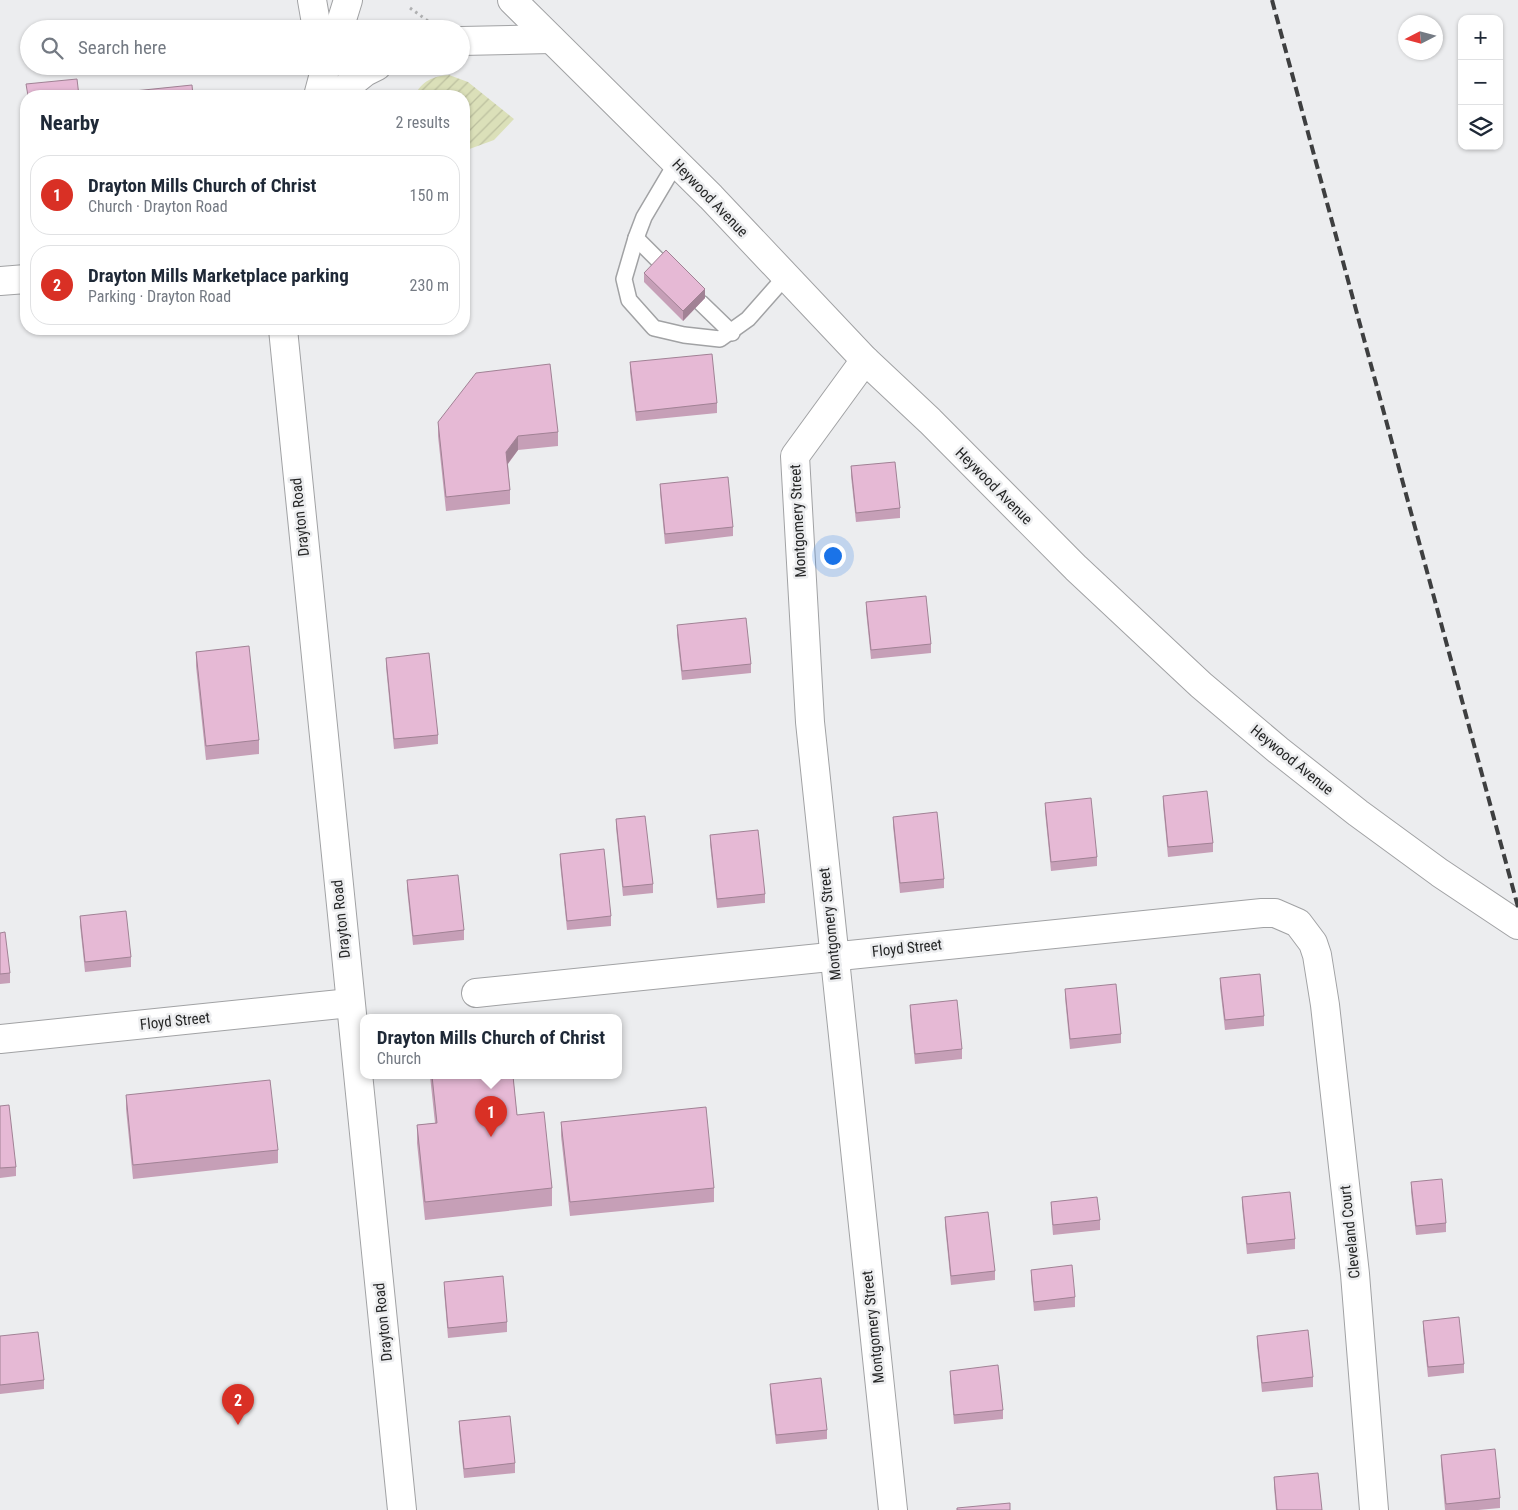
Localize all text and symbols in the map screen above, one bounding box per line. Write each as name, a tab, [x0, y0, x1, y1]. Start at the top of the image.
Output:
north arrow	[1398, 15, 1443, 60]
map controls	[1458, 15, 1503, 150]
button: +	[1458, 15, 1503, 60]
search box	[20, 20, 470, 75]
icon: search	[38, 34, 66, 62]
text: Search here	[78, 36, 166, 59]
button: −	[1458, 60, 1503, 105]
button: layers	[1458, 105, 1503, 150]
text: Nearby	[40, 111, 99, 135]
text: 2 results	[395, 113, 450, 132]
street label: Heywood Avenue	[668, 155, 752, 241]
text: Drayton Mills Church of Christ	[88, 174, 316, 197]
text: 1	[53, 186, 61, 205]
text: 150 m	[410, 186, 449, 205]
text: Church · Drayton Road	[88, 197, 228, 216]
text: Drayton Mills Marketplace parking	[88, 264, 349, 287]
text: 2	[53, 276, 61, 295]
text: 230 m	[410, 276, 449, 295]
text: Parking · Drayton Road	[88, 287, 231, 306]
street label: Heywood Avenue	[952, 444, 1036, 528]
street label: Montgomery Street	[786, 464, 810, 578]
street label: Drayton Road	[287, 477, 313, 557]
your location	[820, 543, 846, 569]
street label: Heywood Avenue	[1247, 721, 1337, 799]
street label: Montgomery Street	[815, 867, 845, 981]
street label: Drayton Road	[328, 879, 354, 959]
street label: Floyd Street	[871, 935, 943, 961]
street label: Floyd Street	[139, 1008, 211, 1034]
popup	[360, 1014, 622, 1079]
text: Drayton Mills Church of Christ	[377, 1026, 605, 1049]
text: Church	[377, 1049, 421, 1068]
pin: 1	[475, 1096, 507, 1137]
street label: Cleveland Court	[1336, 1184, 1364, 1280]
street label: Montgomery Street	[858, 1270, 888, 1384]
street label: Drayton Road	[370, 1282, 396, 1362]
pin: 2	[222, 1384, 254, 1425]

